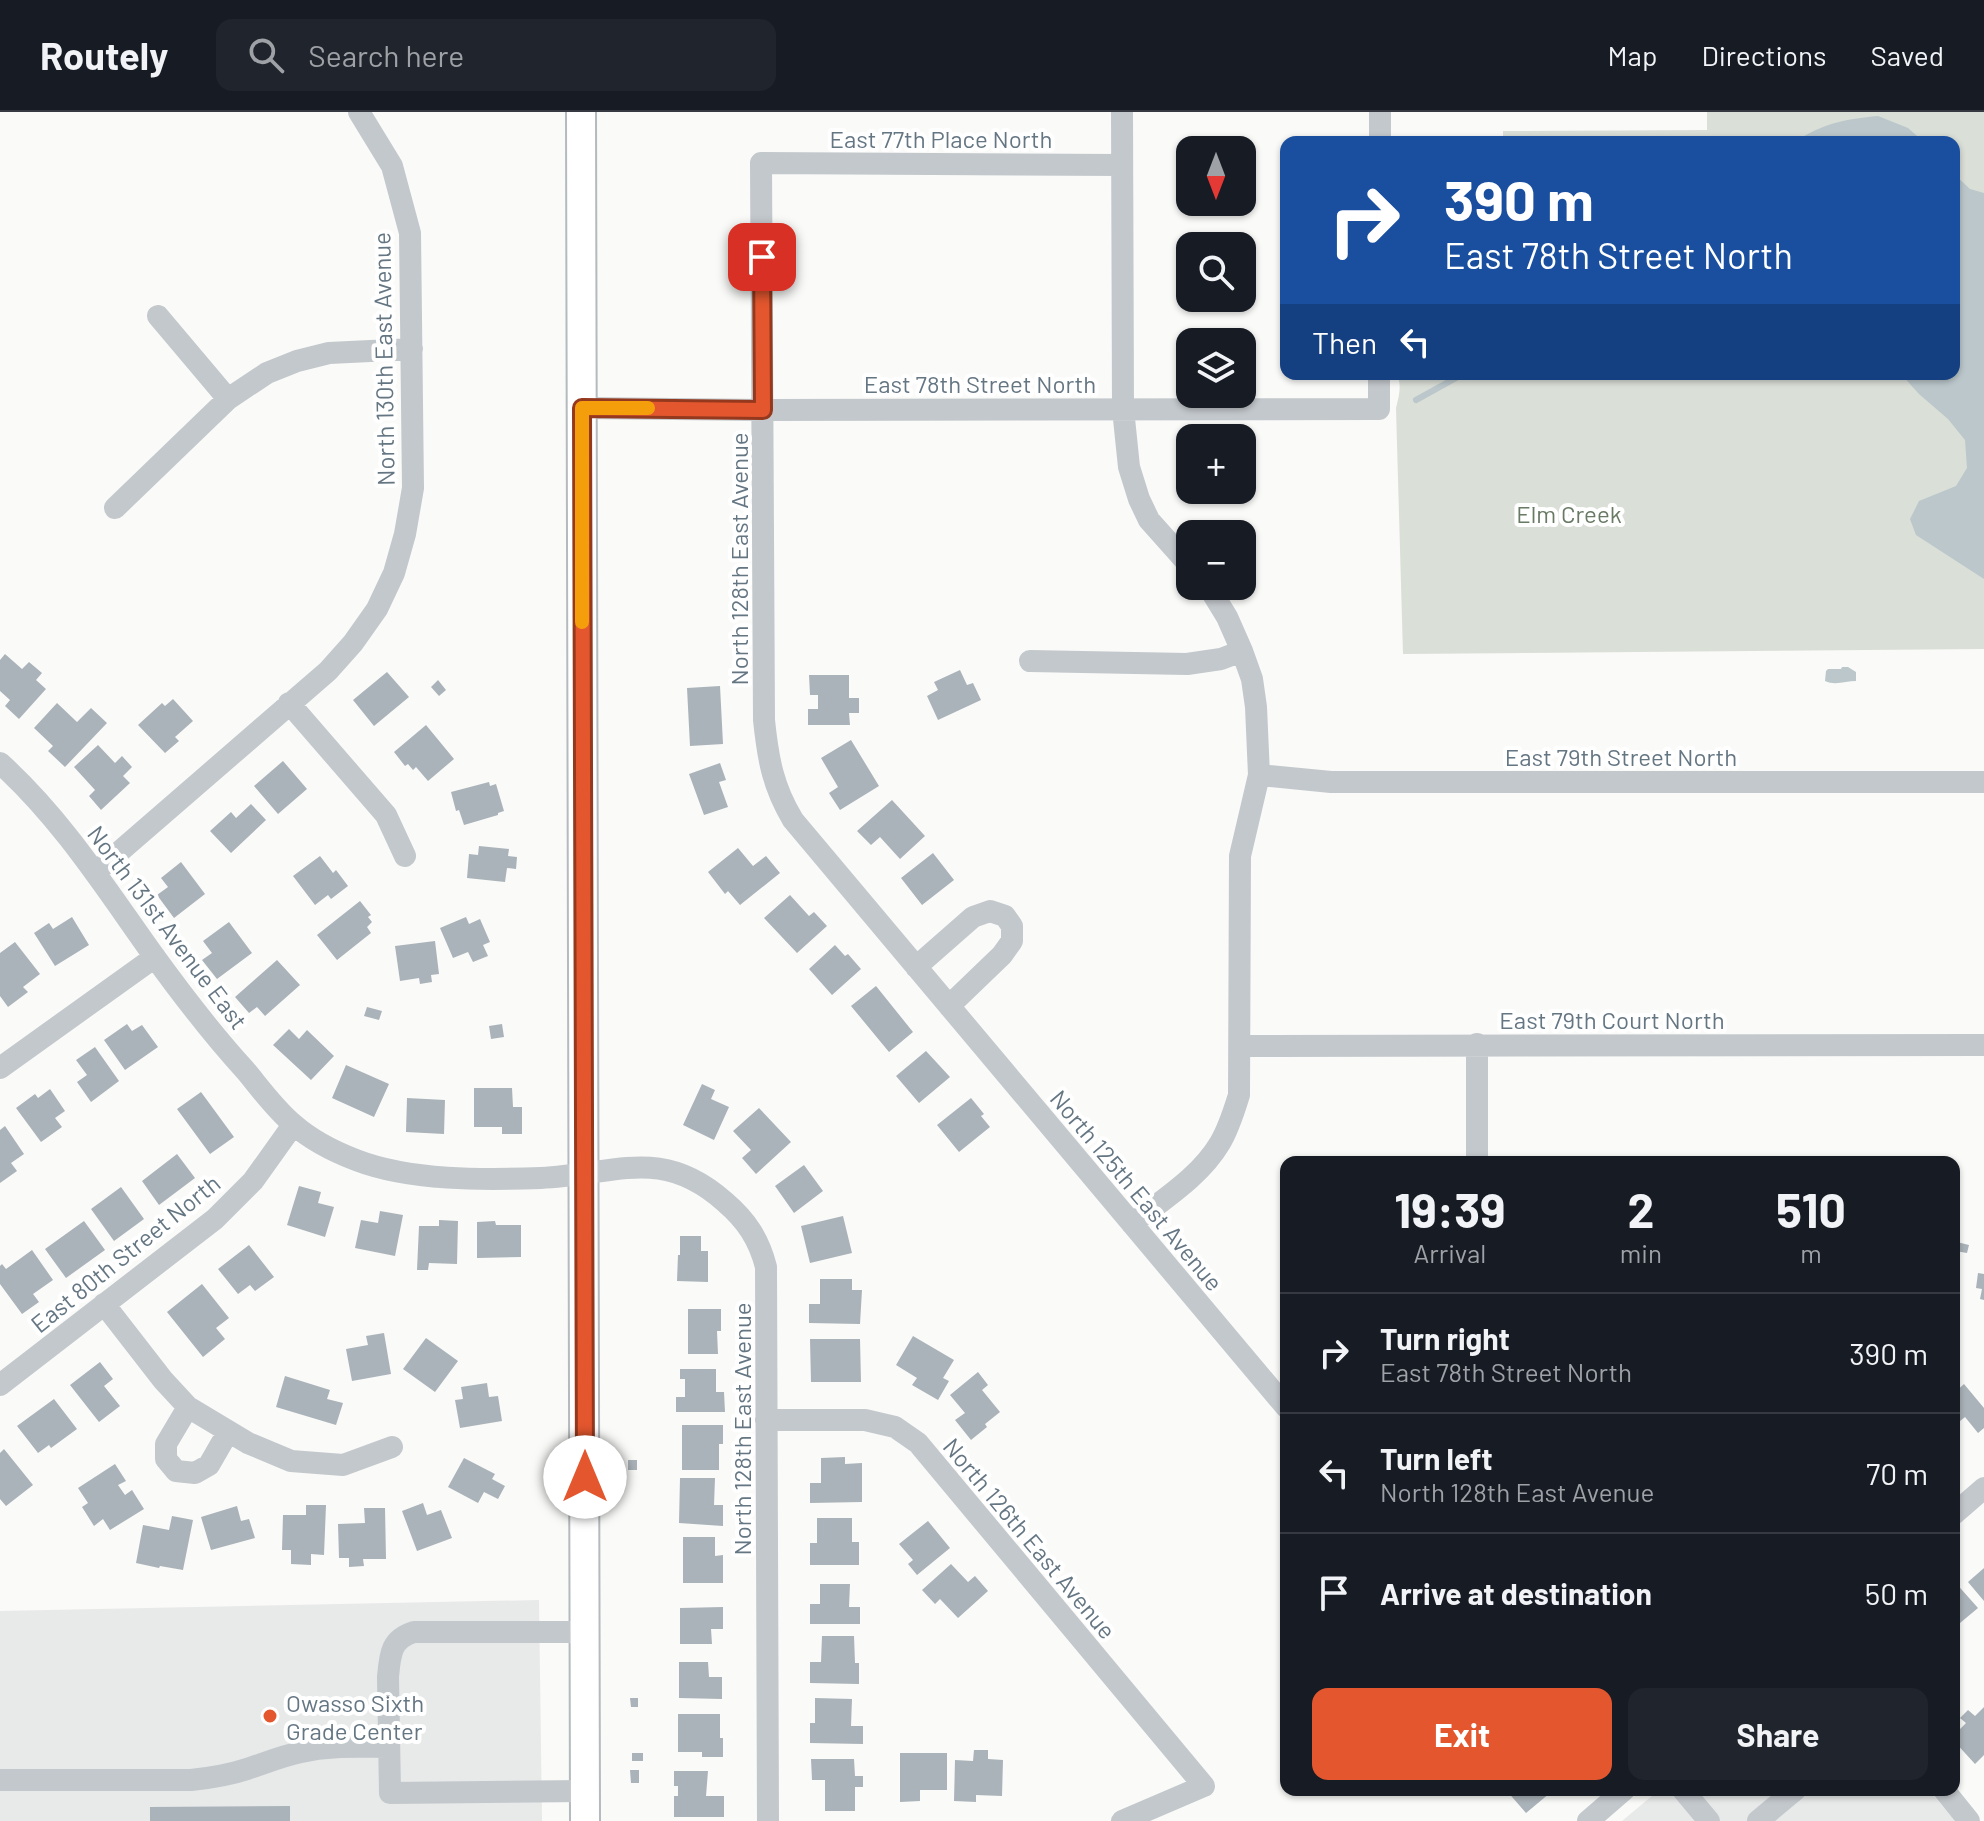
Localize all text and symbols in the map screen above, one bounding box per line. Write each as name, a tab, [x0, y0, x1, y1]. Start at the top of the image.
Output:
search box	[216, 19, 776, 91]
text: Routely	[40, 32, 168, 78]
icon: search	[244, 33, 288, 77]
text: Search here	[308, 37, 464, 73]
text: Map	[1608, 38, 1657, 72]
text: Directions	[1701, 38, 1827, 72]
text: Saved	[1871, 38, 1944, 72]
street label: East 77th Place North	[829, 124, 1053, 153]
north arrow	[1176, 136, 1256, 216]
map controls	[1176, 136, 1256, 600]
text: 390 m	[1444, 165, 1594, 232]
icon: right	[1312, 168, 1416, 272]
pin	[728, 223, 796, 291]
street label: North 130th East Avenue	[366, 232, 400, 486]
button: search	[1176, 232, 1256, 312]
text: East 78th Street North	[1444, 233, 1793, 276]
icon: arrive	[740, 235, 784, 279]
icon: left	[1393, 320, 1437, 364]
text: Then	[1312, 324, 1377, 360]
button: layers	[1176, 328, 1256, 408]
street label: East 78th Street North	[864, 369, 1096, 398]
button: +	[1176, 424, 1256, 504]
street label: North 128th East Avenue	[724, 432, 753, 686]
park label: Elm Creek	[1516, 499, 1622, 528]
button: −	[1176, 520, 1256, 600]
street label: East 79th Street North	[1505, 742, 1737, 771]
street label: North 131st Avenue East	[82, 820, 254, 1034]
street label: East 79th Court North	[1499, 1005, 1725, 1034]
street label: North 125th East Avenue	[1045, 1084, 1229, 1296]
street label: East 80th Street North	[25, 1168, 225, 1338]
text: 19:39	[1394, 1180, 1506, 1238]
text: 2	[1627, 1180, 1654, 1238]
text: 510	[1776, 1180, 1846, 1238]
text: Arrival	[1414, 1237, 1486, 1268]
text: min	[1620, 1237, 1662, 1268]
text: m	[1800, 1237, 1822, 1268]
street label: North 128th East Avenue	[727, 1302, 756, 1556]
text: Turn right	[1380, 1320, 1510, 1356]
icon: right	[1312, 1331, 1356, 1375]
text: 390 m	[1849, 1335, 1928, 1371]
text: East 78th Street North	[1380, 1356, 1632, 1387]
street label: North 126th East Avenue	[938, 1432, 1122, 1644]
position arrow	[543, 1435, 627, 1519]
text: Turn left	[1380, 1440, 1493, 1476]
icon: left	[1312, 1451, 1356, 1495]
text: 70 m	[1866, 1455, 1928, 1491]
text: North 128th East Avenue	[1380, 1476, 1654, 1507]
icon: arrive	[1312, 1571, 1356, 1615]
text: Arrive at destination	[1380, 1575, 1652, 1611]
text: 50 m	[1865, 1575, 1928, 1611]
place label: Owasso Sixth Grade Center	[286, 1688, 424, 1745]
button: Exit	[1312, 1688, 1612, 1780]
button: Share	[1628, 1688, 1928, 1780]
marker: Owasso Sixth Grade Center	[261, 1707, 279, 1725]

